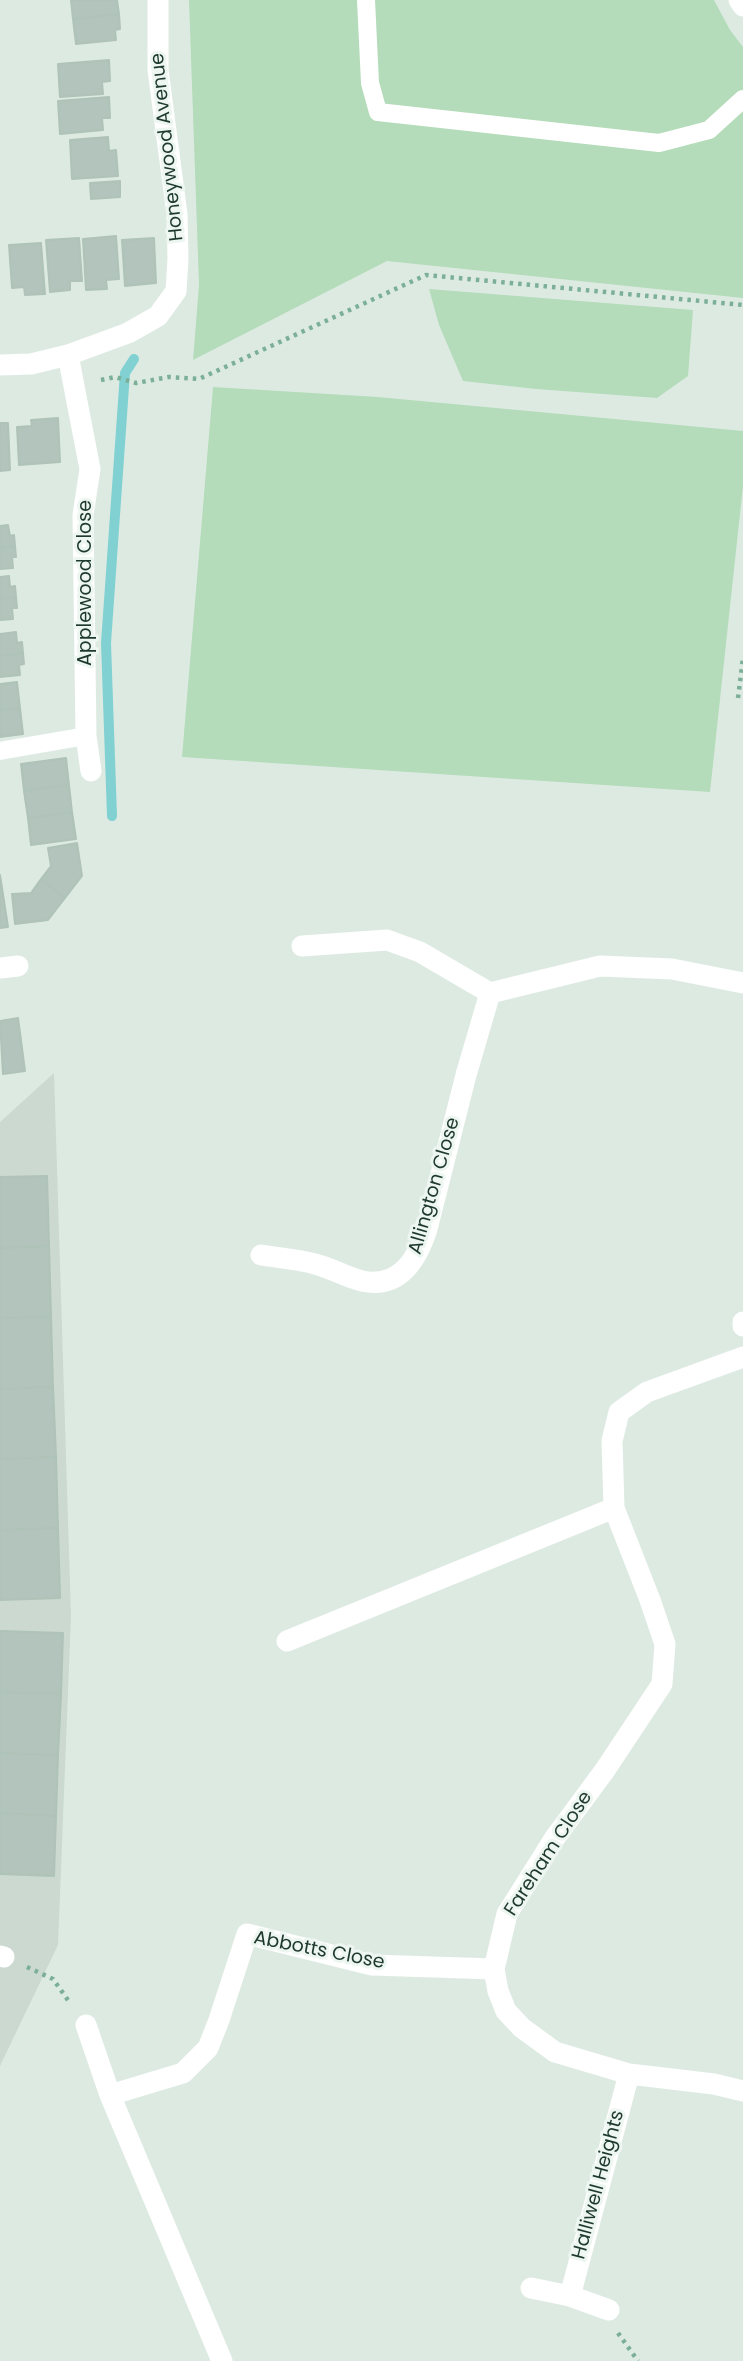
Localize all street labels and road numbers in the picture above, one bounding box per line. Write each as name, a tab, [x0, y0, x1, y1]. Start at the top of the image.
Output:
street label: Honeywood Avenue	[147, 52, 189, 242]
street label: Applewood Close	[75, 500, 97, 666]
street label: Allington Close	[405, 1115, 465, 1257]
street label: Fareham Close	[500, 1787, 598, 1921]
street label: Abbotts Close	[252, 1927, 386, 1975]
street label: Halliwell Heights	[568, 2108, 630, 2262]

